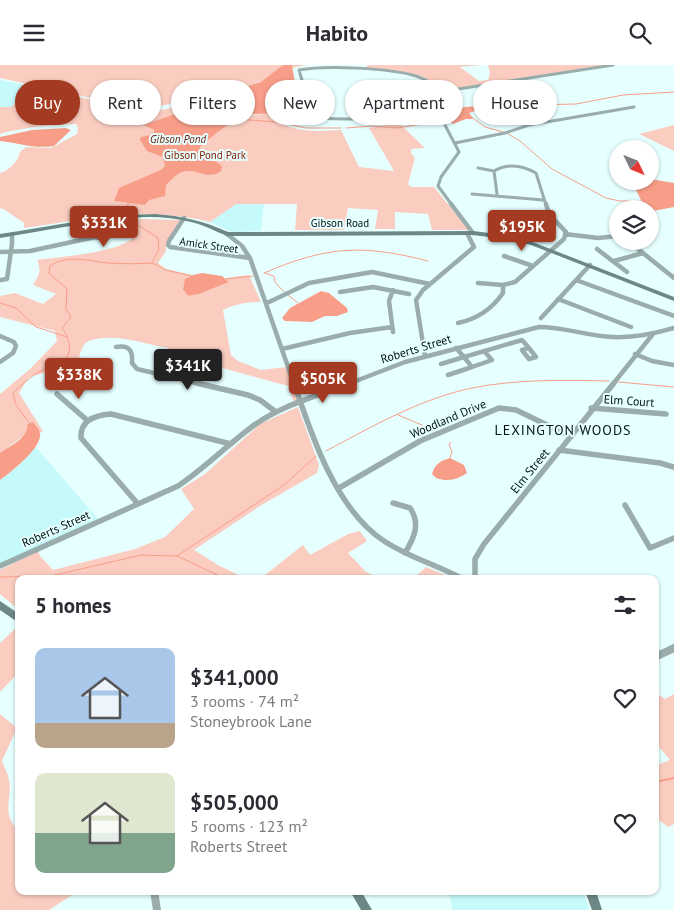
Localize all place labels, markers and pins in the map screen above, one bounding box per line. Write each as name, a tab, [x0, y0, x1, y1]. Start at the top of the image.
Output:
pin: $331K	[69, 205, 139, 248]
pin: $195K	[487, 209, 557, 252]
pin: $341K	[153, 349, 223, 391]
pin: $338K	[44, 357, 114, 400]
pin: $505K	[288, 361, 358, 404]

